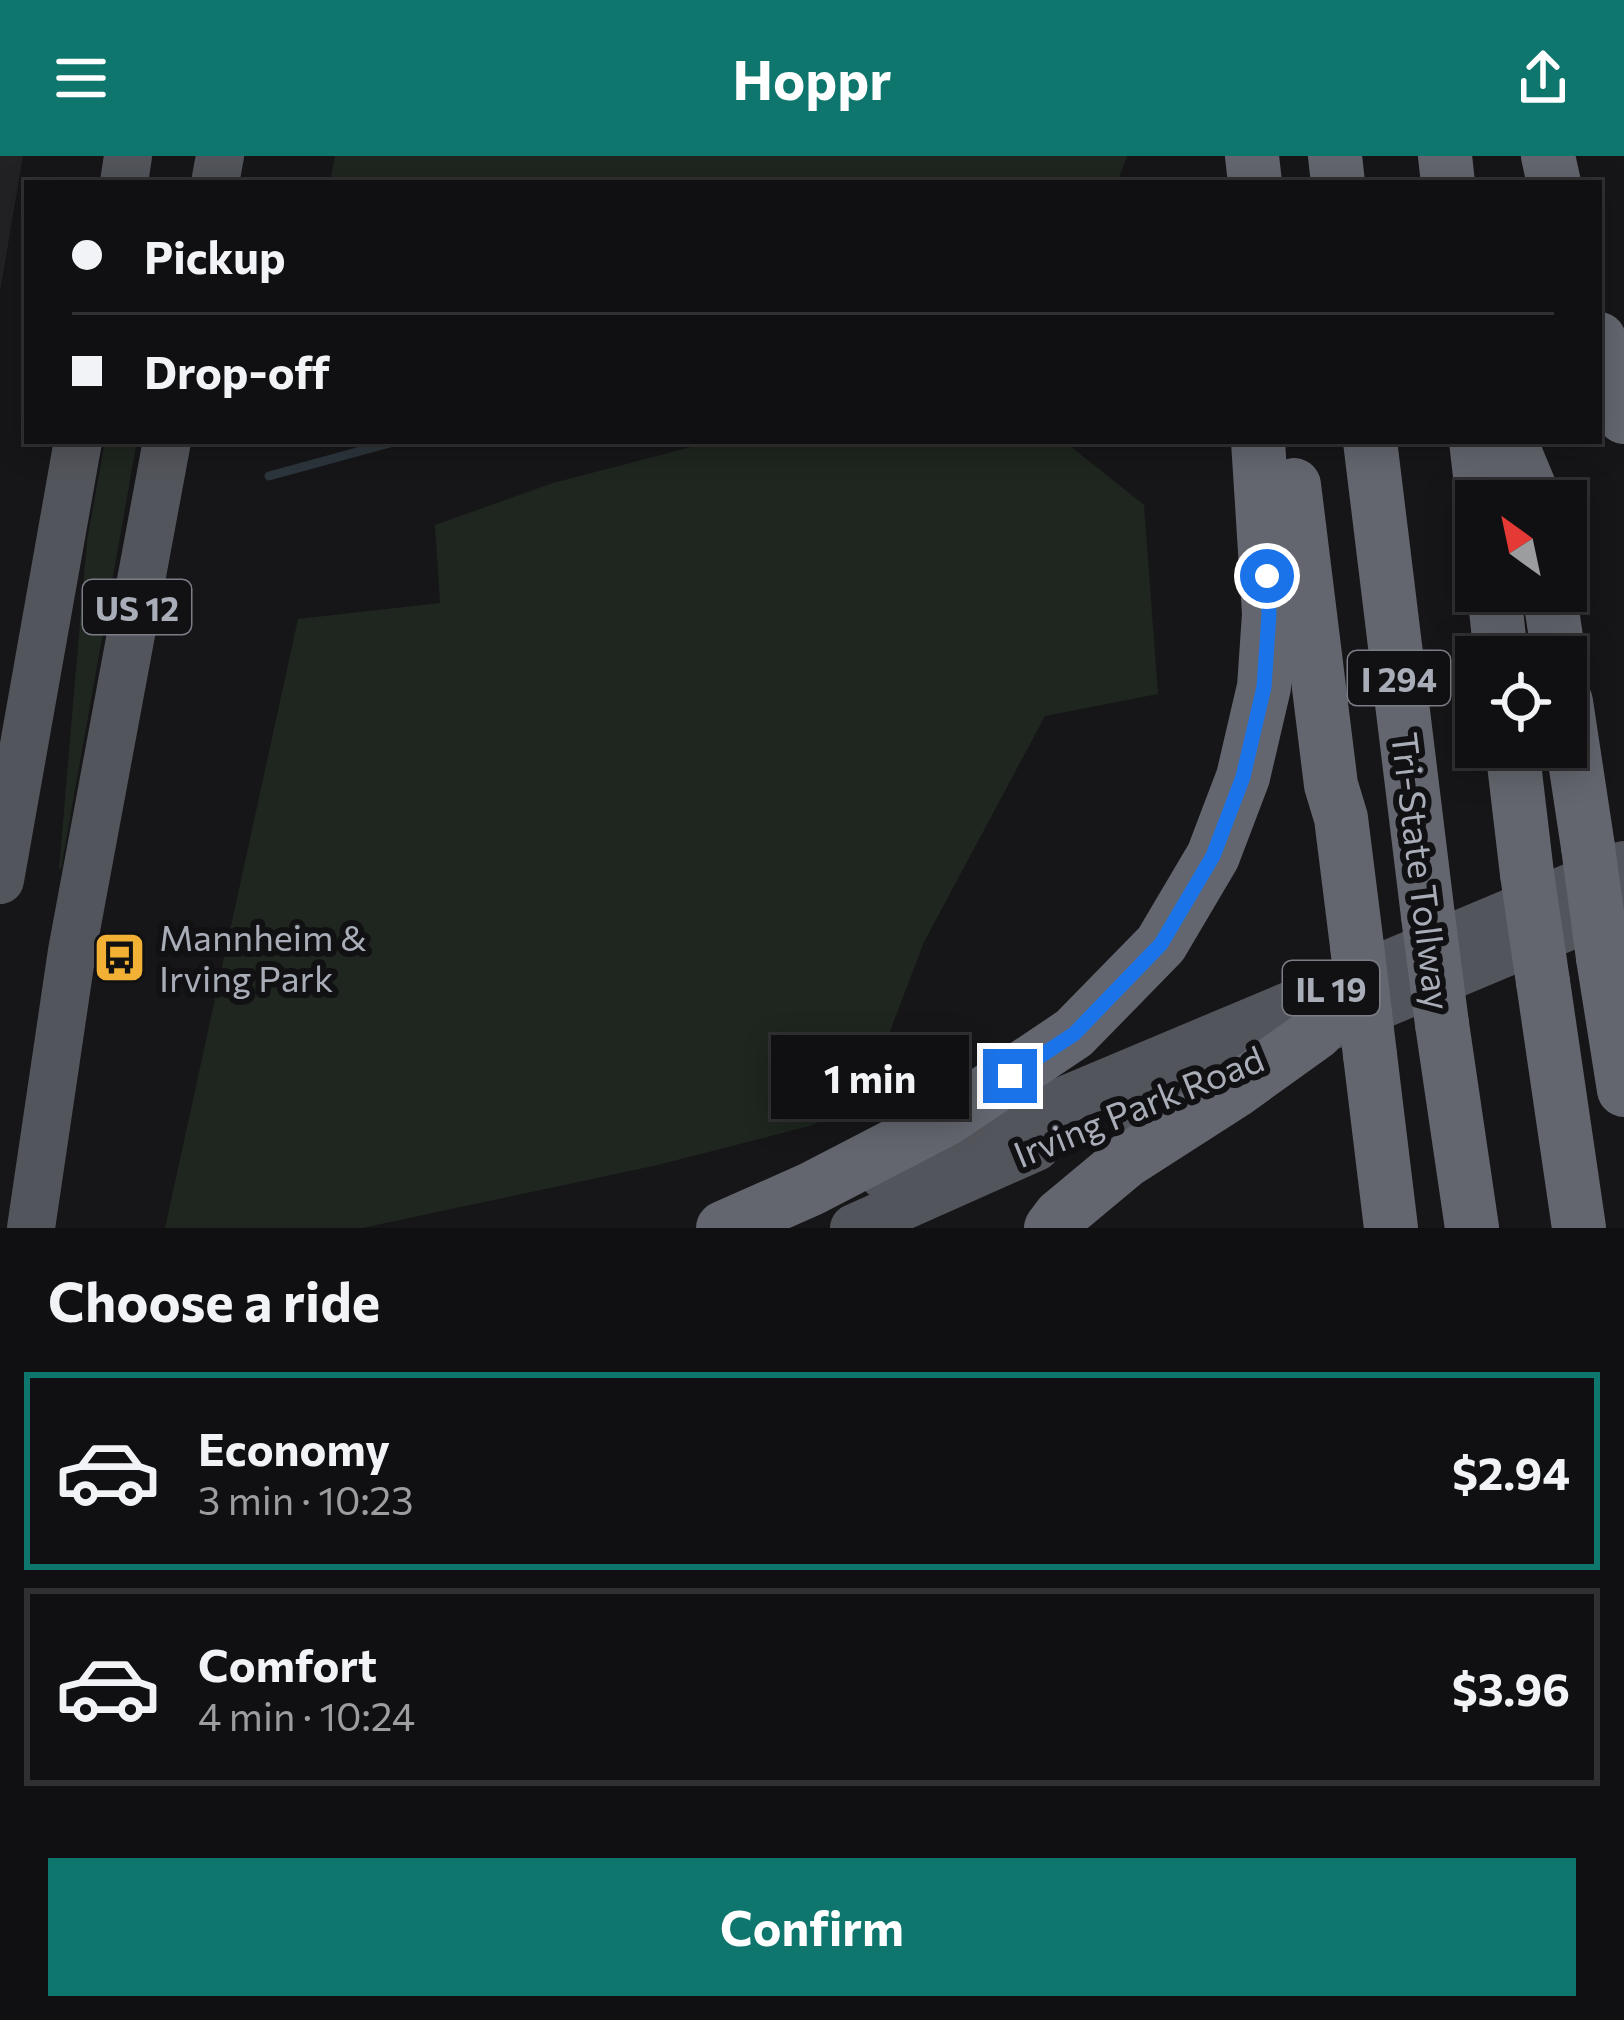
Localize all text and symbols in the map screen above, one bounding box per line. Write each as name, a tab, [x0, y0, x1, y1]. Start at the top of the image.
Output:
icon: menu	[48, 45, 114, 111]
text: Hoppr	[733, 45, 891, 111]
icon: share	[1510, 45, 1576, 111]
text: Pickup	[144, 228, 286, 283]
text: Drop-off	[144, 343, 330, 398]
north arrow	[1455, 480, 1587, 612]
map controls	[1455, 480, 1587, 768]
route start	[1240, 549, 1294, 603]
road number: US 12	[83, 580, 191, 634]
button: locate	[1455, 636, 1587, 768]
road number: I 294	[1348, 651, 1450, 705]
street label: Tri-State Tollway	[1384, 730, 1462, 1012]
place label: Mannheim & Irving Park	[159, 914, 367, 999]
bus stop icon: Mannheim & Irving Park	[92, 929, 148, 985]
road number: IL 19	[1283, 961, 1379, 1015]
callout: 1 min	[770, 1034, 968, 1118]
street label: Irving Park Road	[1007, 1035, 1269, 1175]
route end	[983, 1049, 1037, 1103]
text: 1 min	[824, 1053, 916, 1101]
text: Choose a ride	[48, 1267, 380, 1333]
icon: car	[54, 1417, 162, 1525]
text: Economy	[198, 1420, 390, 1475]
text: $2.94	[1452, 1444, 1570, 1499]
text: 3 min · 10:23	[198, 1475, 413, 1523]
icon: car	[54, 1633, 162, 1741]
text: Comfort	[198, 1636, 377, 1691]
text: $3.96	[1452, 1660, 1570, 1715]
text: 4 min · 10:24	[198, 1691, 415, 1739]
button: Confirm	[48, 1858, 1576, 1996]

